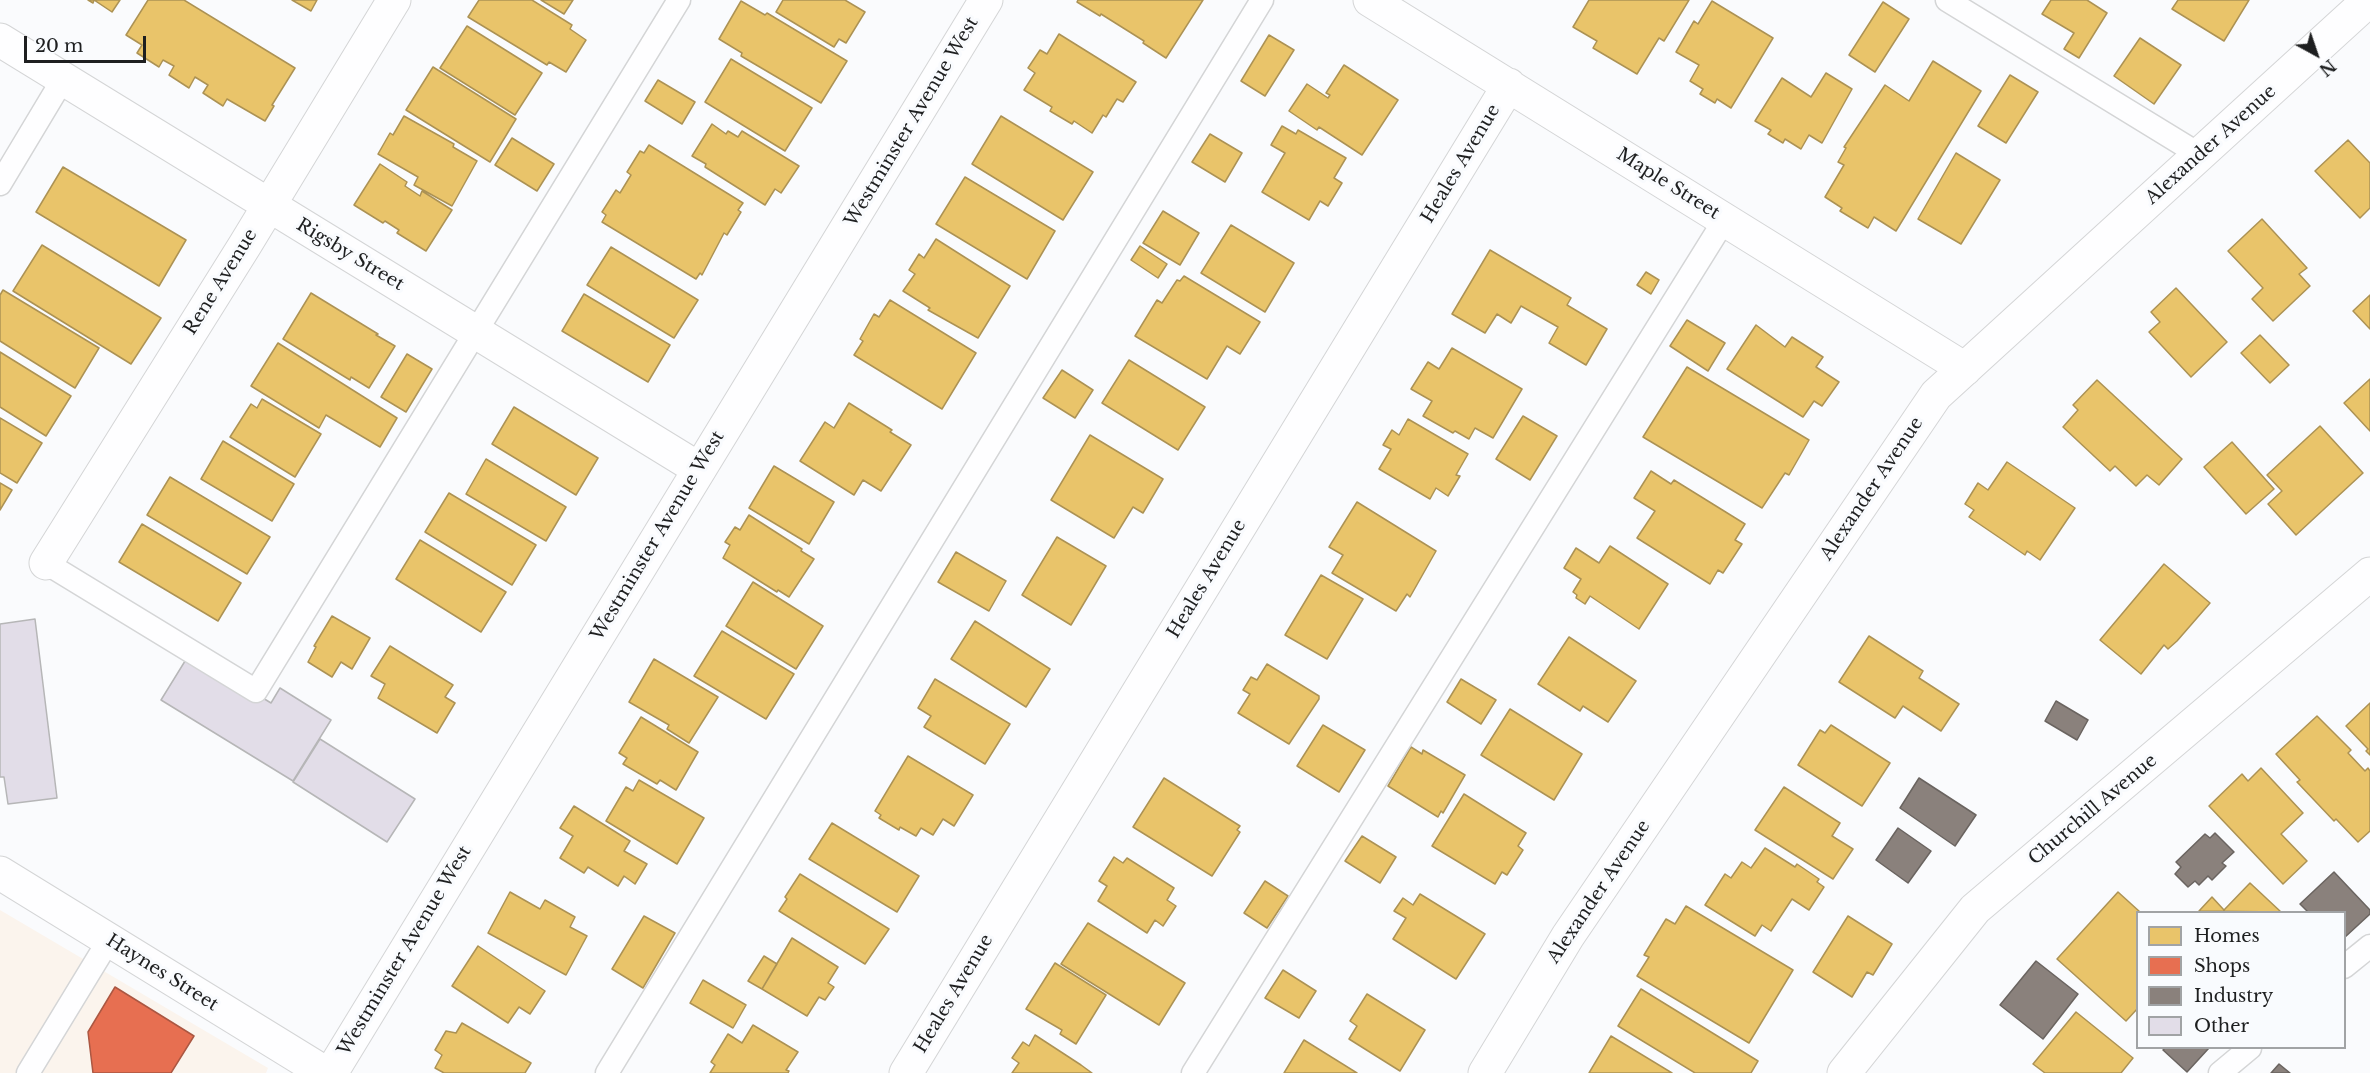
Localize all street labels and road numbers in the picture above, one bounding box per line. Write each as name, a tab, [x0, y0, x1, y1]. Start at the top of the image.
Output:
street label: Westminster Avenue West	[841, 13, 983, 231]
street label: Alexander Avenue	[2141, 81, 2281, 209]
street label: Heales Avenue	[1417, 101, 1505, 227]
street label: Maple Street	[1613, 144, 1723, 224]
street label: Rigsby Street	[292, 214, 408, 296]
street label: Rene Avenue	[180, 225, 262, 339]
street label: Alexander Avenue	[1816, 413, 1928, 565]
street label: Westminster Avenue West	[587, 427, 729, 645]
street label: Heales Avenue	[1163, 516, 1251, 642]
street label: Churchill Avenue	[2024, 750, 2162, 870]
street label: Alexander Avenue	[1543, 816, 1655, 968]
street label: Westminster Avenue West	[334, 842, 476, 1060]
street label: Haynes Street	[102, 930, 222, 1016]
street label: Heales Avenue	[910, 931, 998, 1057]

